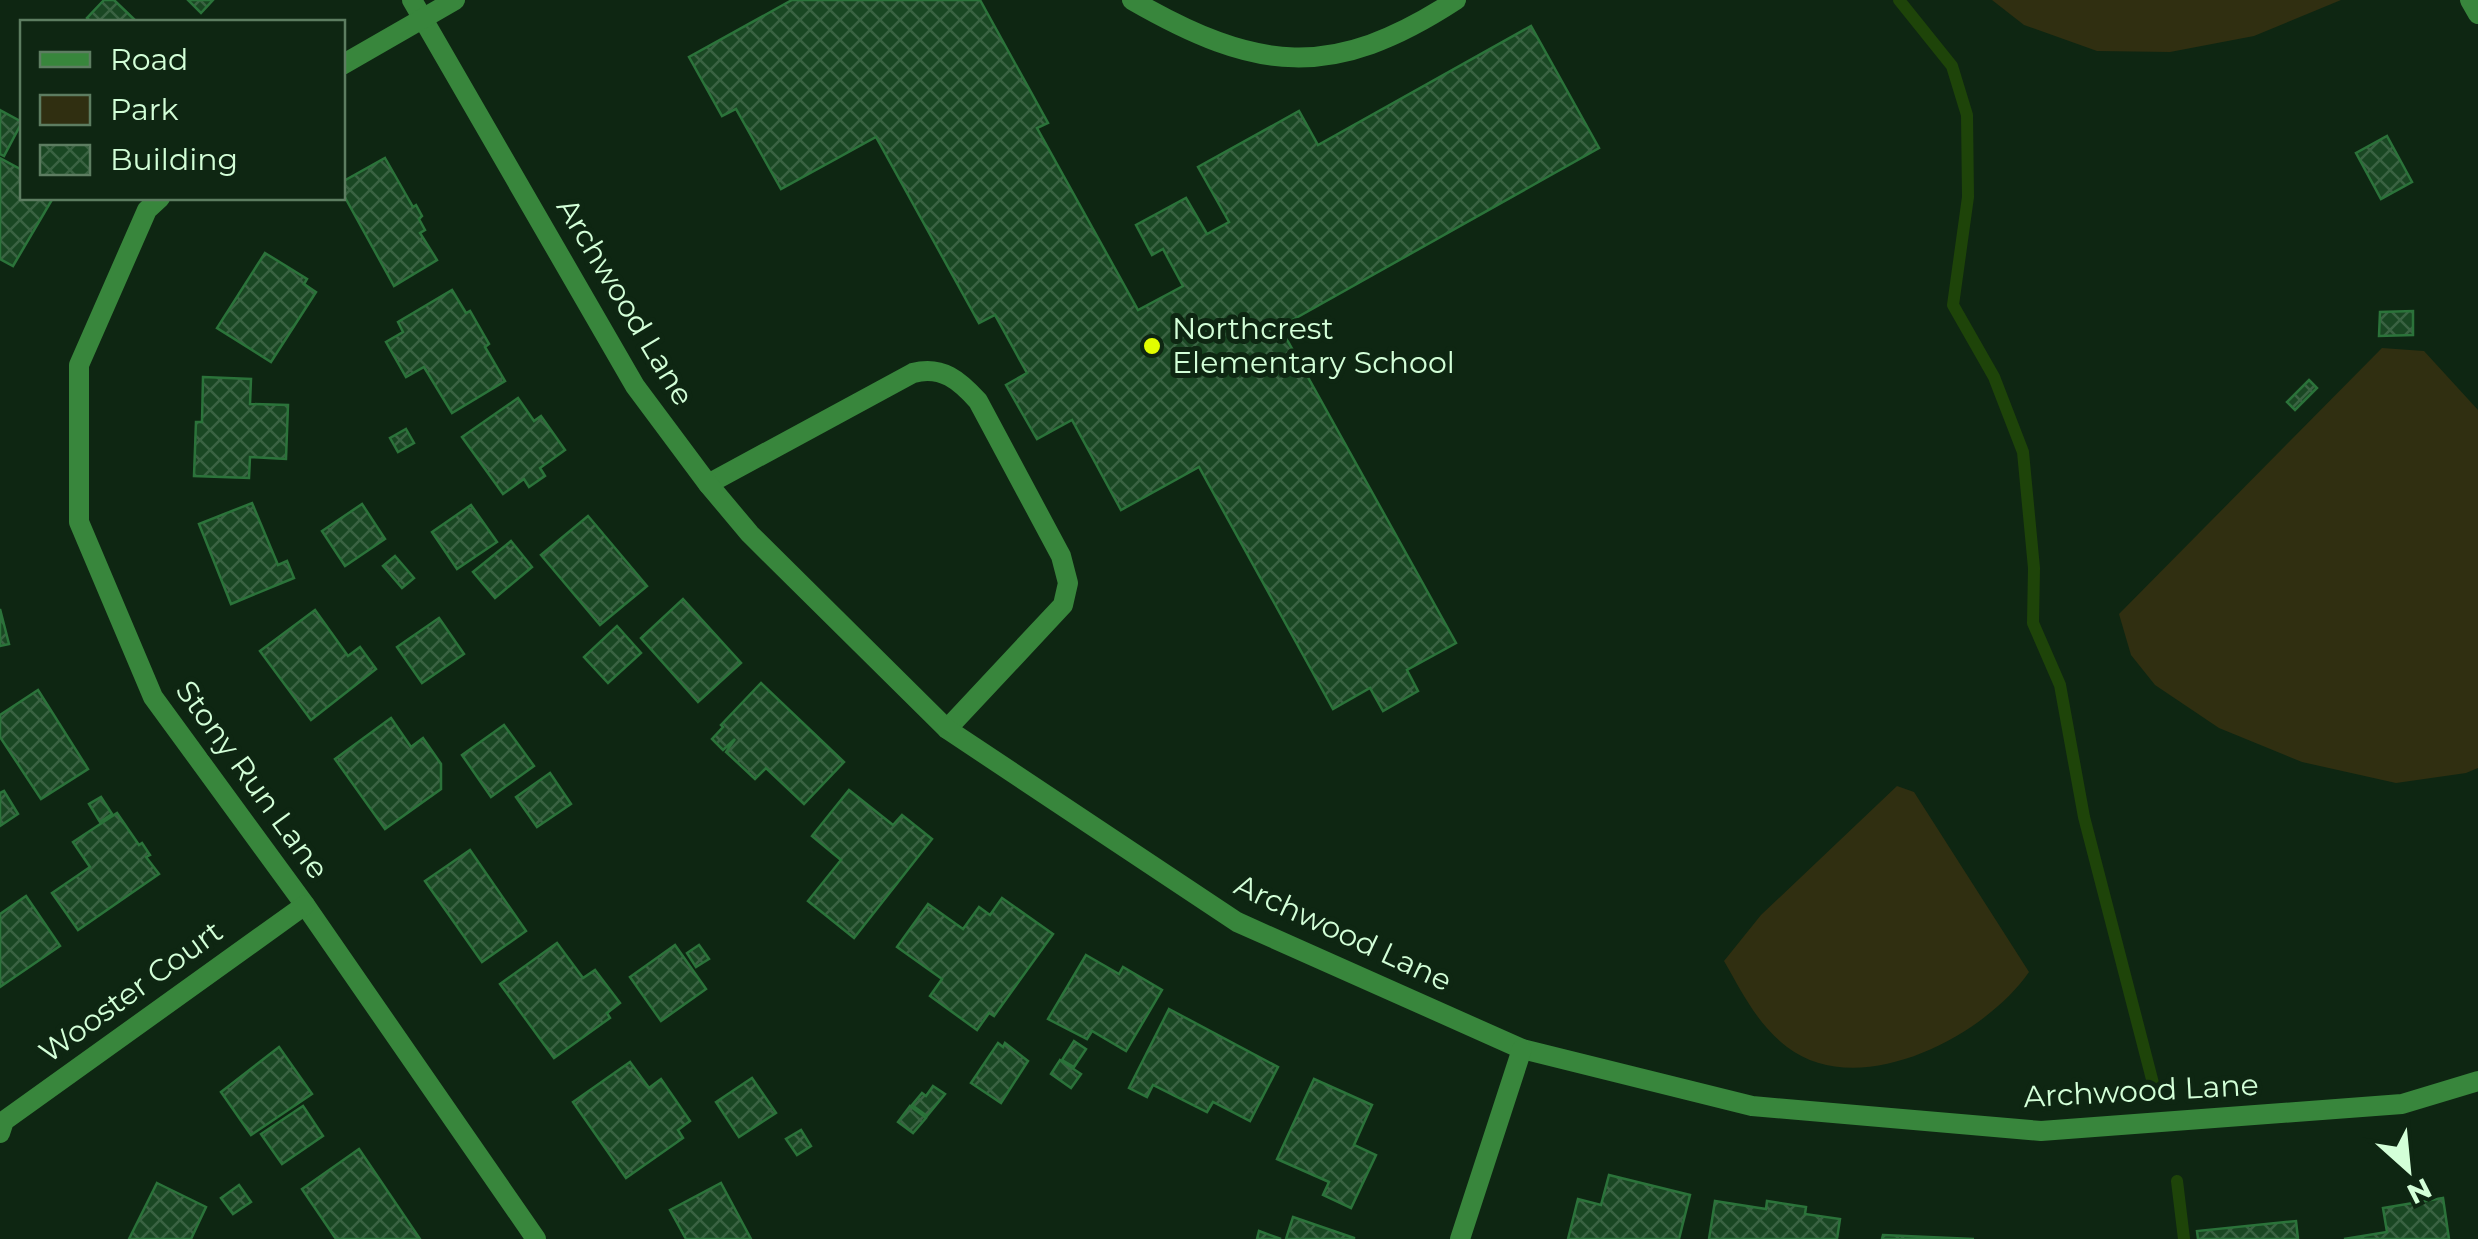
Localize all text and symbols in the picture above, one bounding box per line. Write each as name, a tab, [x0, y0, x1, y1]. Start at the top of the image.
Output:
legend	[20, 20, 345, 200]
text: Road	[110, 41, 188, 78]
text: Park	[110, 91, 179, 128]
text: Building	[110, 141, 238, 178]
street label: Archwood Lane	[549, 191, 702, 412]
place label: Northcrest Elementary School	[1172, 310, 1455, 381]
marker: Northcrest Elementary School	[1141, 335, 1163, 357]
street label: Stony Run Lane	[168, 673, 337, 886]
street label: Archwood Lane	[1229, 866, 1458, 999]
street label: Wooster Court	[32, 913, 230, 1071]
street label: Archwood Lane	[2023, 1066, 2259, 1115]
north arrow	[2358, 1119, 2458, 1219]
text: N	[2402, 1171, 2437, 1212]

